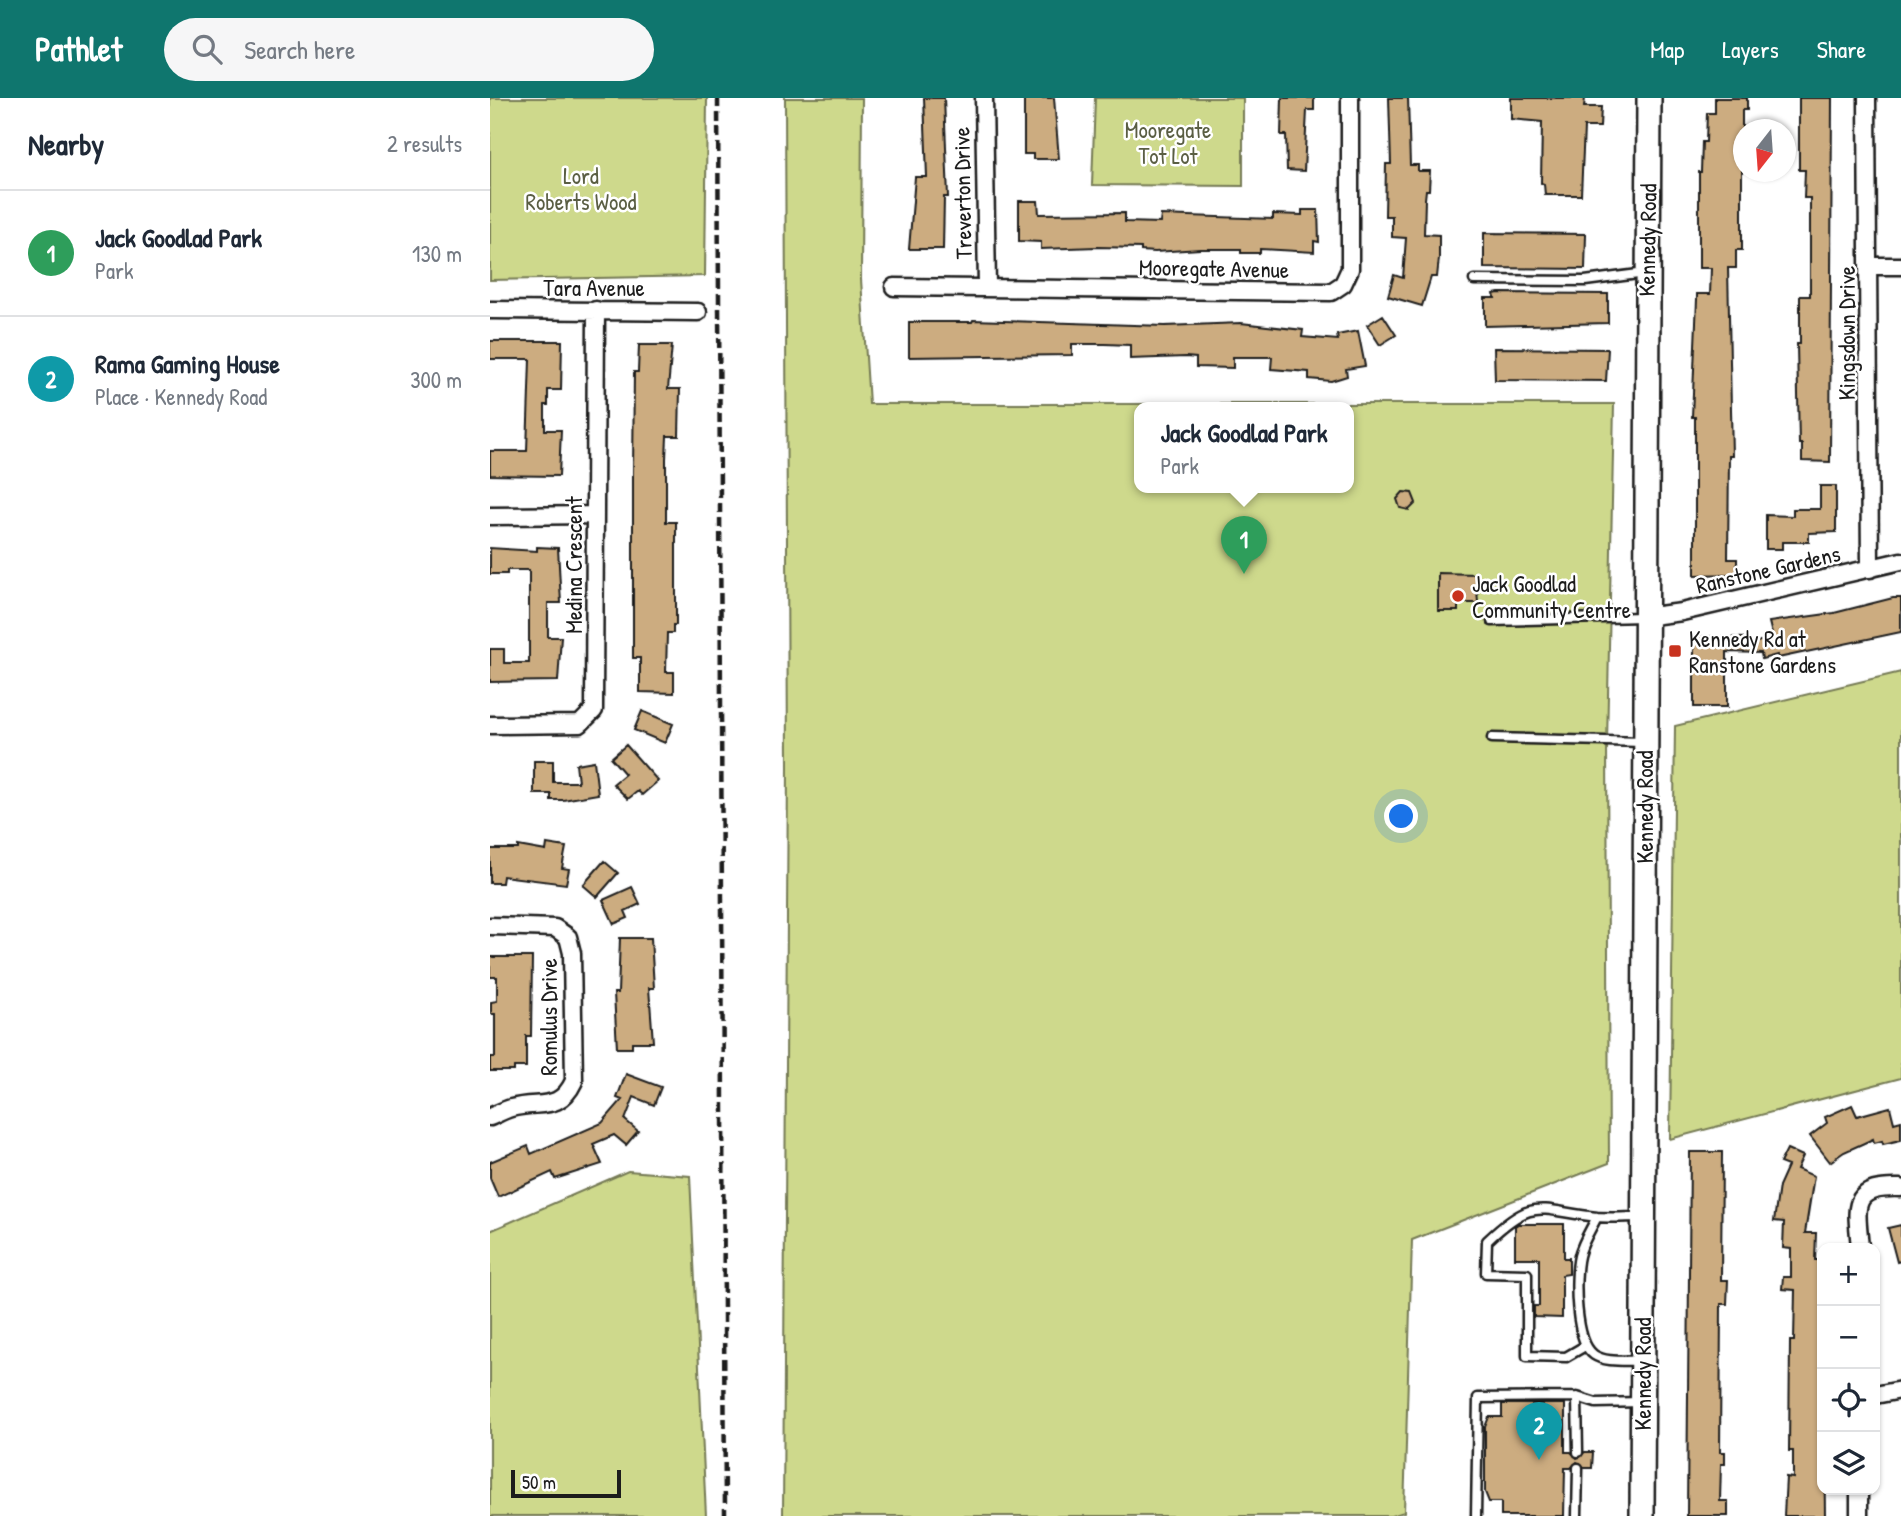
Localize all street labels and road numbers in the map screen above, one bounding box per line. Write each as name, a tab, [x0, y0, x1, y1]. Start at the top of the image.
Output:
street label: Treverton Drive	[945, 127, 979, 259]
street label: Kennedy Road	[1631, 183, 1663, 297]
street label: Mooregate Avenue	[1139, 251, 1289, 285]
street label: Kingsdown Drive	[1831, 266, 1862, 400]
street label: Tara Avenue	[543, 272, 645, 303]
street label: Medina Crescent	[558, 495, 589, 634]
street label: Ranstone Gardens	[1693, 537, 1843, 601]
street label: Kennedy Road	[1629, 751, 1660, 863]
street label: Romulus Drive	[533, 958, 564, 1076]
street label: Kennedy Road	[1627, 1318, 1658, 1430]

